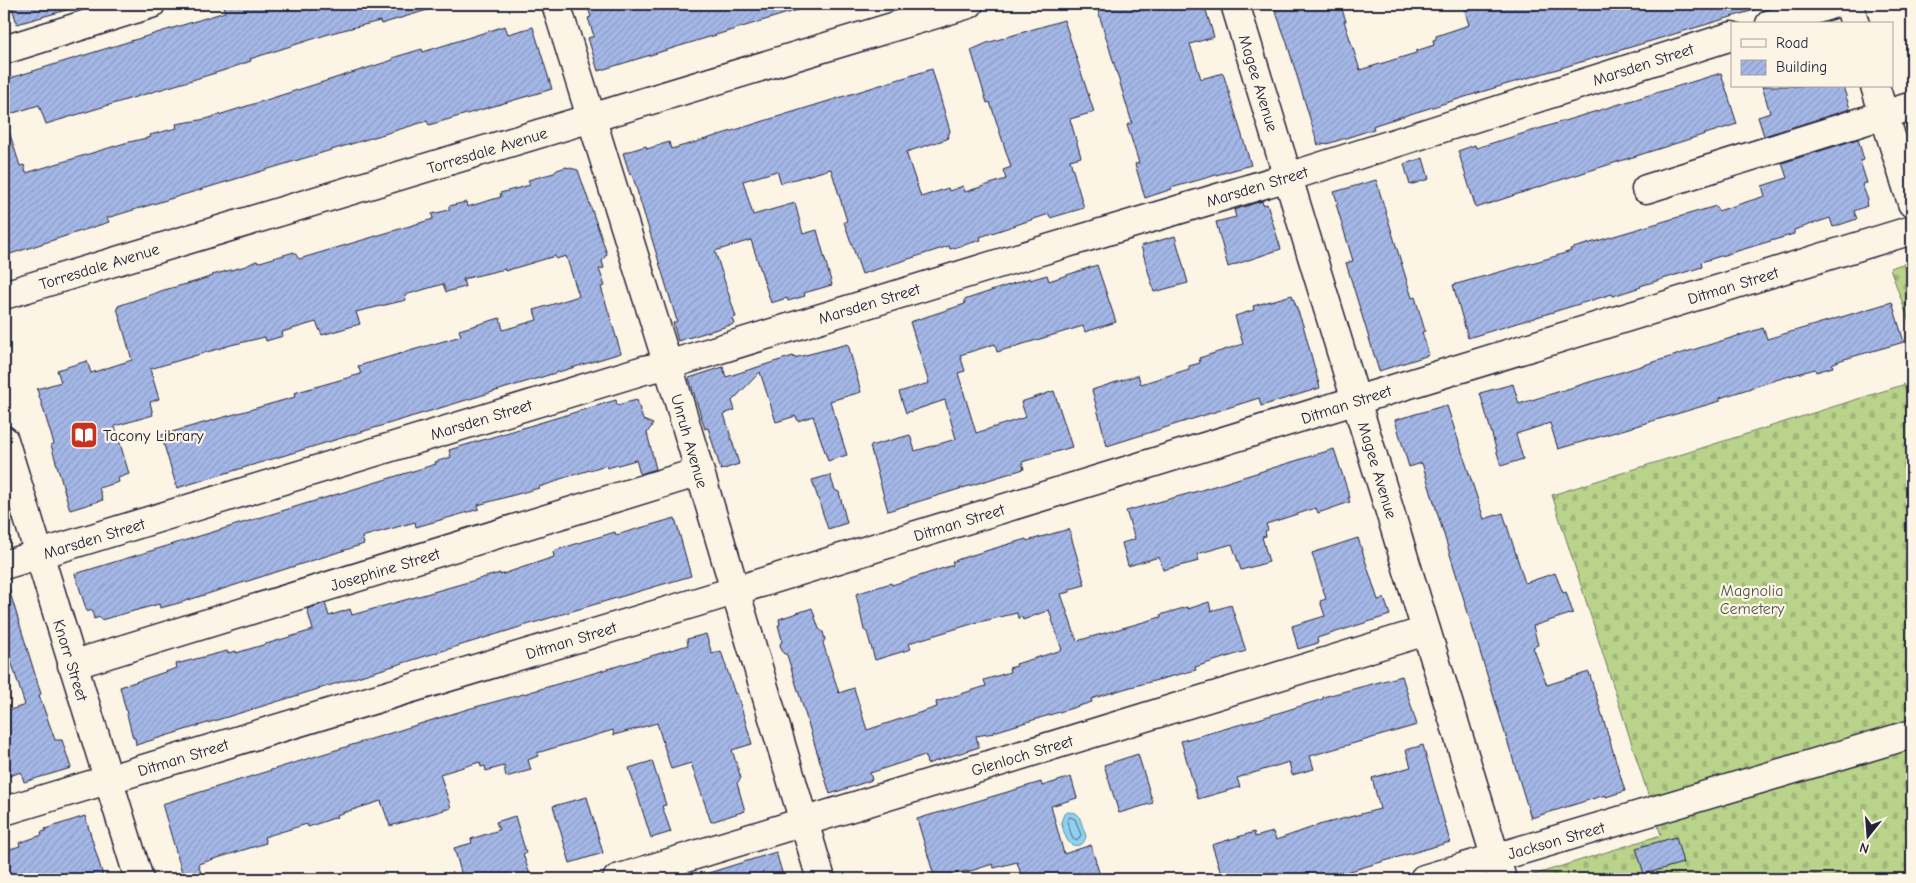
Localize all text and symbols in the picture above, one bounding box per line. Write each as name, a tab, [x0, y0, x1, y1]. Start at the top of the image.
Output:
legend	[1731, 22, 1894, 88]
street label: Magee Avenue	[1235, 33, 1281, 134]
text: Road	[1776, 34, 1808, 52]
street label: Marsden Street	[1590, 40, 1697, 90]
text: Building	[1776, 58, 1827, 76]
street label: Torresdale Avenue	[425, 124, 550, 178]
street label: Marsden Street	[1204, 163, 1311, 211]
street label: Torresdale Avenue	[37, 240, 162, 294]
street label: Ditman Street	[1686, 263, 1781, 308]
street label: Marsden Street	[816, 280, 923, 328]
street label: Ditman Street	[1299, 382, 1394, 428]
street label: Unruh Avenue	[667, 392, 711, 490]
street label: Marsden Street	[428, 396, 535, 444]
library icon: Tacony Library	[69, 420, 99, 450]
street label: Magee Avenue	[1354, 420, 1400, 521]
place label: Tacony Library	[103, 427, 204, 445]
street label: Ditman Street	[912, 500, 1007, 545]
street label: Marsden Street	[41, 515, 148, 563]
street label: Josephine Street	[329, 545, 442, 595]
park label: Magnolia Cemetery	[1720, 582, 1785, 618]
street label: Knorr Street	[49, 617, 91, 704]
street label: Ditman Street	[524, 618, 619, 663]
street label: Glenloch Street	[969, 732, 1076, 780]
street label: Ditman Street	[136, 735, 231, 780]
north arrow	[1844, 810, 1894, 860]
street label: Jackson Street	[1506, 818, 1607, 863]
text: N	[1857, 838, 1871, 857]

